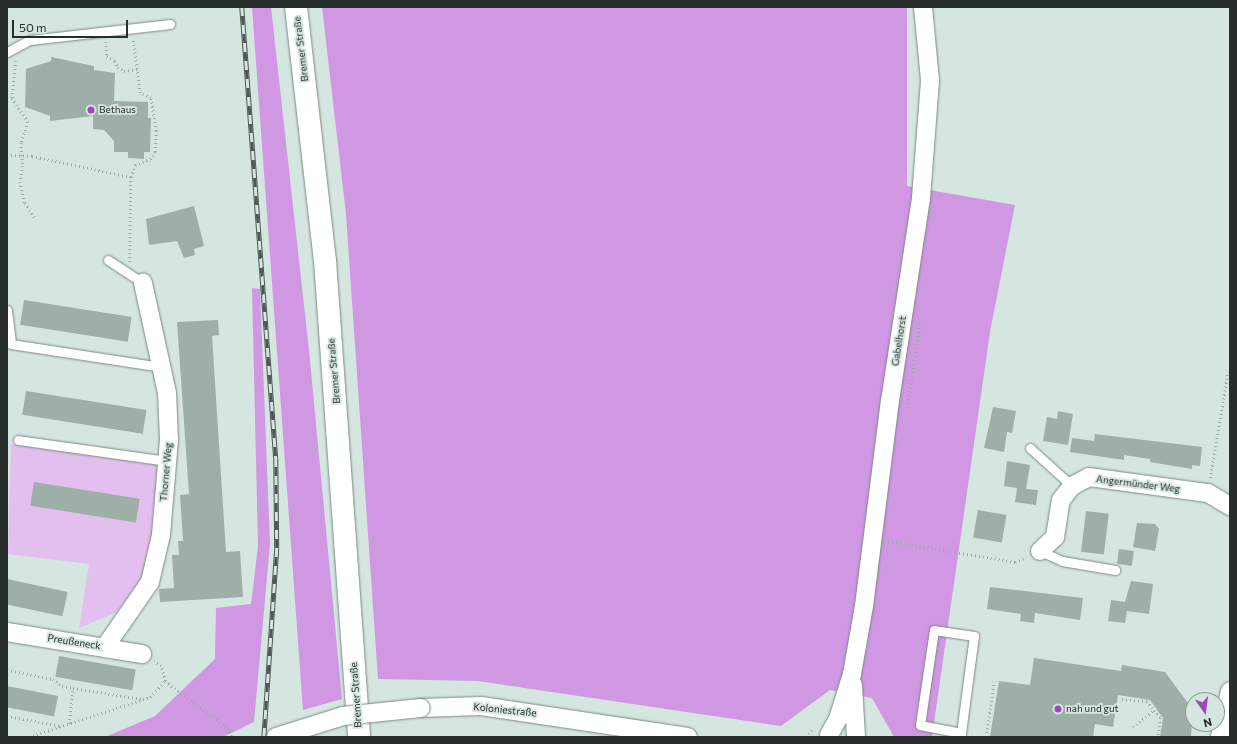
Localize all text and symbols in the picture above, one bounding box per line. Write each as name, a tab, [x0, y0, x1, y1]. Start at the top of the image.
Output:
scale bar	[14, 12, 130, 38]
street label: Bremer Straße	[291, 16, 311, 82]
text: 50 m	[19, 20, 47, 34]
place label: Bethaus	[99, 104, 136, 116]
marker: Bethaus	[86, 105, 96, 115]
street label: Gabelhorst	[889, 315, 909, 367]
street label: Bremer Straße	[325, 338, 343, 404]
street label: Thorner Weg	[157, 442, 175, 502]
street label: Angermünder Weg	[1095, 473, 1181, 495]
street label: Preußeneck	[47, 632, 101, 652]
street label: Bremer Straße	[348, 662, 364, 728]
north arrow	[1185, 692, 1225, 732]
street label: Koloniestraße	[473, 701, 537, 719]
place label: nah und gut	[1066, 703, 1119, 715]
marker: nah und gut	[1053, 704, 1063, 714]
text: N	[1202, 716, 1213, 730]

